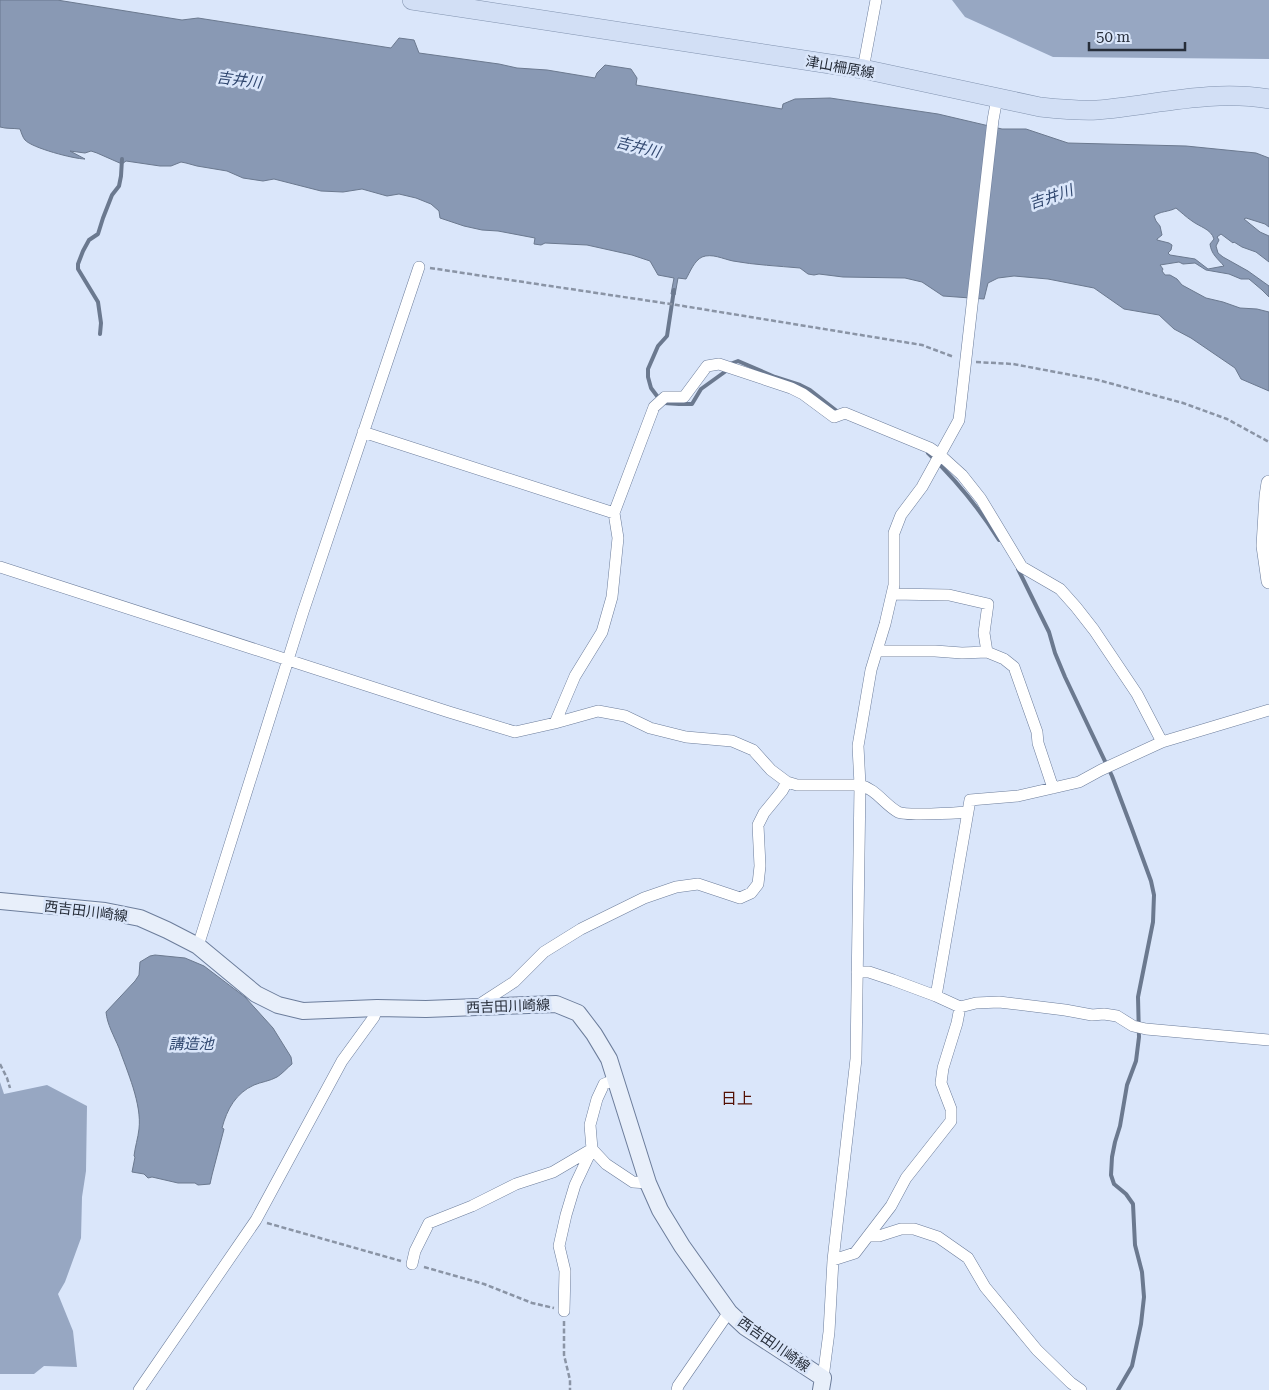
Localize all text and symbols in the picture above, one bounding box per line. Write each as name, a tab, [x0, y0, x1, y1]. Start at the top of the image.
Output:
scale bar	[1089, 20, 1185, 52]
text: 50 m	[1096, 28, 1131, 46]
street label: 津山柵原線	[804, 53, 876, 81]
water label: 吉井川	[216, 68, 264, 92]
water label: 吉井川	[614, 133, 664, 162]
water label: 吉井川	[1027, 181, 1077, 213]
street label: 西吉田川崎線	[43, 898, 129, 924]
street label: 西吉田川崎線	[466, 997, 550, 1015]
water label: 講造池	[168, 1035, 215, 1053]
district label: 日上	[721, 1089, 753, 1108]
street label: 西吉田川崎線	[735, 1313, 813, 1375]

